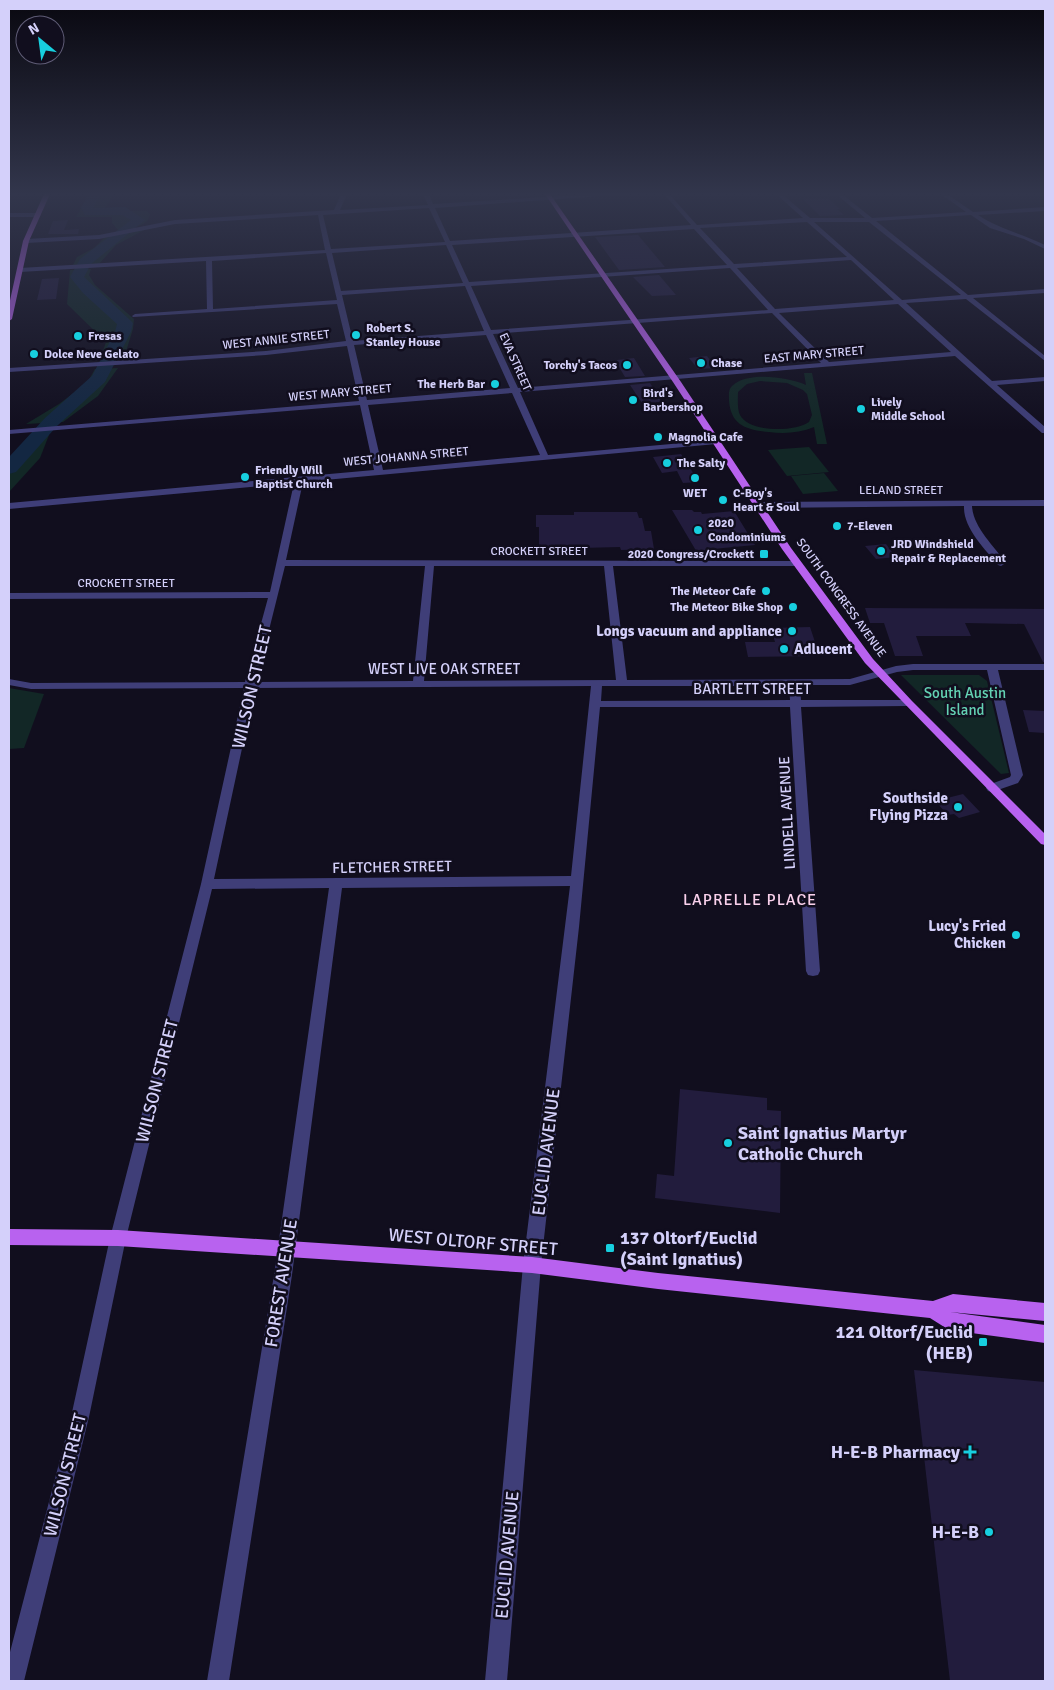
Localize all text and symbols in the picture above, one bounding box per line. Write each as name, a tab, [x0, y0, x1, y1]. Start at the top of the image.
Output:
north arrow	[15, 15, 65, 65]
text: N	[26, 19, 42, 39]
place label: Robert S. Stanley House	[366, 321, 440, 350]
street label: WEST ANNIE STREET	[222, 327, 330, 353]
place label: Fresas	[88, 329, 122, 344]
marker: Robert S. Stanley House	[350, 329, 362, 341]
marker: Fresas	[72, 330, 84, 342]
street label: EVA STREET	[496, 331, 534, 393]
street label: EAST MARY STREET	[763, 343, 865, 367]
place label: Dolce Neve Gelato	[44, 347, 139, 362]
marker: Dolce Neve Gelato	[28, 348, 40, 360]
place label: Chase	[711, 356, 742, 371]
marker: Chase	[695, 357, 707, 369]
place label: Torchy's Tacos	[544, 358, 618, 373]
marker: Torchy's Tacos	[621, 359, 633, 371]
place label: The Herb Bar	[417, 377, 485, 392]
marker: The Herb Bar	[489, 378, 501, 390]
street label: WEST MARY STREET	[288, 381, 392, 405]
place label: Bird's Barbershop	[643, 386, 704, 415]
marker: Bird's Barbershop	[627, 394, 639, 406]
place label: Lively Middle School	[871, 395, 945, 424]
marker: Lively Middle School	[855, 403, 867, 415]
place label: Magnolia Cafe	[668, 430, 743, 445]
marker: Magnolia Cafe	[652, 431, 664, 443]
street label: WEST JOHANNA STREET	[343, 444, 469, 470]
place label: The Salty	[677, 456, 725, 471]
marker: The Salty	[661, 457, 673, 469]
place label: Friendly Will Baptist Church	[255, 463, 333, 492]
marker: Friendly Will Baptist Church	[239, 471, 251, 483]
marker: WET	[689, 472, 701, 484]
street label: LELAND STREET	[859, 483, 943, 498]
place label: WET	[683, 486, 708, 501]
place label: C-Boy's Heart & Soul	[733, 486, 800, 515]
marker: C-Boy's Heart & Soul	[717, 494, 729, 506]
place label: 2020 Condominiums	[708, 516, 787, 545]
place label: 7-Eleven	[847, 519, 893, 534]
marker: 7-Eleven	[831, 520, 843, 532]
marker: 2020 Condominiums	[692, 524, 704, 536]
street label: SOUTH CONGRESS AVENUE	[793, 536, 889, 661]
place label: JRD Windshield Repair & Replacement	[891, 537, 1007, 566]
street label: CROCKETT STREET	[490, 544, 588, 559]
marker: JRD Windshield Repair & Replacement	[875, 545, 887, 557]
place label: 2020 Congress/Crockett	[628, 547, 754, 562]
marker: 2020 Congress/Crockett	[758, 548, 770, 560]
street label: CROCKETT STREET	[77, 576, 175, 591]
place label: The Meteor Cafe	[671, 584, 756, 599]
marker: The Meteor Cafe	[760, 585, 772, 597]
place label: The Meteor Bike Shop	[670, 600, 784, 615]
marker: The Meteor Bike Shop	[787, 601, 799, 613]
place label: Longs vacuum and appliance	[596, 622, 782, 640]
street label: WILSON STREET	[227, 623, 277, 751]
marker: Longs vacuum and appliance	[786, 625, 798, 637]
place label: Adlucent	[794, 640, 853, 658]
marker: Adlucent	[778, 643, 790, 655]
street label: WEST LIVE OAK STREET	[368, 660, 521, 678]
street label: BARTLETT STREET	[693, 680, 812, 698]
park label: South Austin Island	[924, 684, 1006, 719]
street label: LINDELL AVENUE	[775, 756, 799, 870]
place label: Southside Flying Pizza	[869, 789, 948, 824]
marker: Southside Flying Pizza	[952, 801, 964, 813]
street label: FLETCHER STREET	[332, 857, 453, 877]
district label: LAPRELLE PLACE	[683, 890, 817, 910]
place label: Lucy's Fried Chicken	[928, 917, 1006, 952]
marker: Lucy's Fried Chicken	[1010, 929, 1022, 941]
street label: WILSON STREET	[131, 1017, 183, 1145]
street label: EUCLID AVENUE	[527, 1087, 565, 1217]
place label: Saint Ignatius Martyr Catholic Church	[738, 1122, 907, 1165]
marker: Saint Ignatius Martyr Catholic Church	[722, 1137, 734, 1149]
street label: FOREST AVENUE	[260, 1217, 302, 1349]
street label: WEST OLTORF STREET	[387, 1224, 559, 1260]
place label: 137 Oltorf/Euclid (Saint Ignatius)	[620, 1227, 758, 1270]
marker: 137 Oltorf/Euclid (Saint Ignatius)	[604, 1242, 616, 1254]
place label: 121 Oltorf/Euclid (HEB)	[836, 1321, 973, 1364]
marker: 121 Oltorf/Euclid (HEB)	[977, 1336, 989, 1348]
street label: WILSON STREET	[39, 1411, 91, 1539]
place label: H-E-B Pharmacy	[831, 1441, 960, 1463]
marker: H-E-B Pharmacy	[964, 1446, 976, 1458]
street label: EUCLID AVENUE	[490, 1490, 524, 1620]
place label: H-E-B	[932, 1521, 979, 1543]
marker: H-E-B	[983, 1526, 995, 1538]

